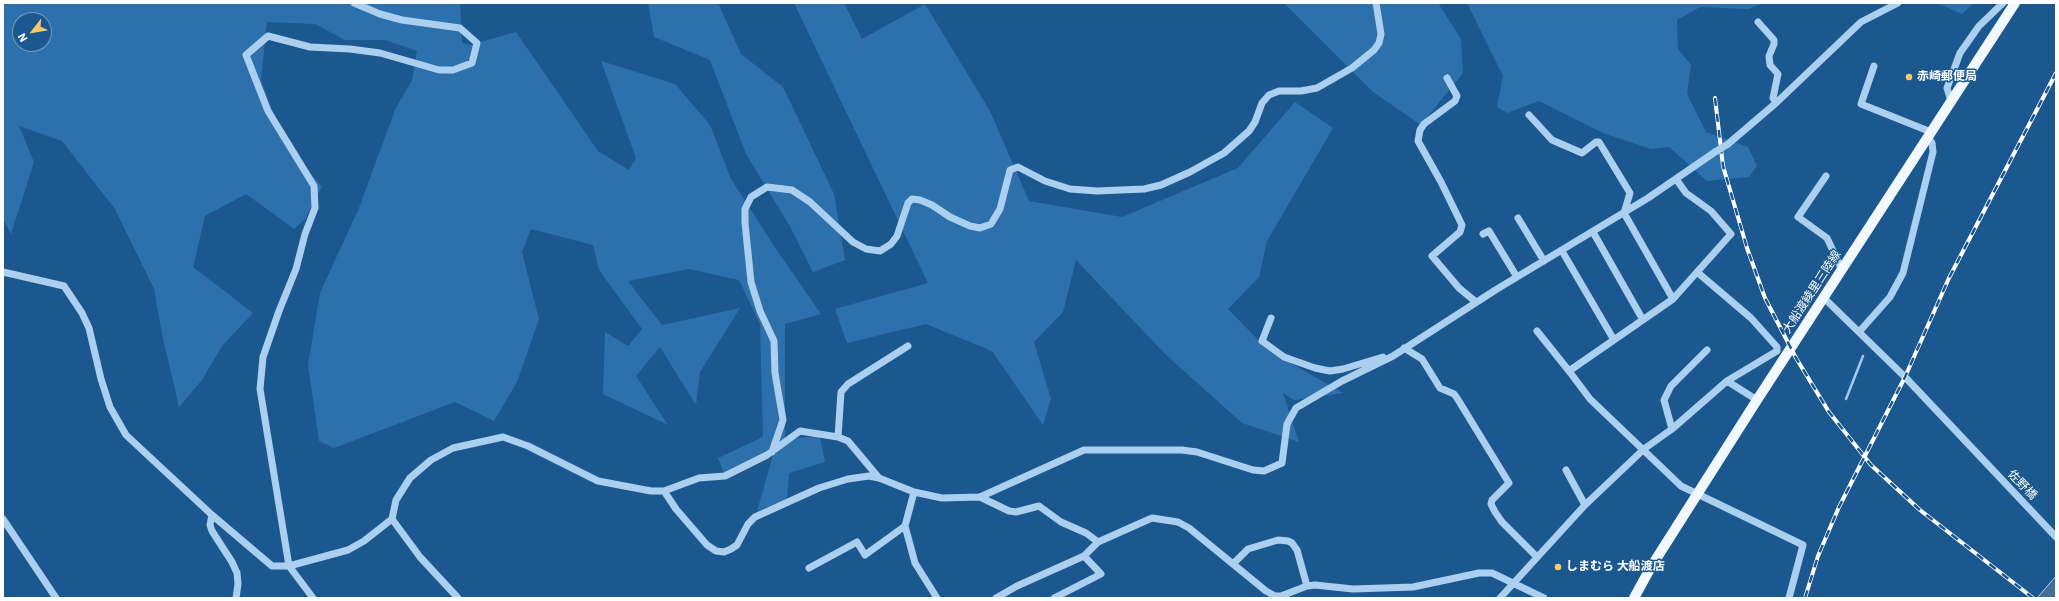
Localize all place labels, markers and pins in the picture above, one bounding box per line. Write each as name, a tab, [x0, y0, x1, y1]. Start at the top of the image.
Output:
place label: 赤崎郵便局	[1917, 70, 1977, 84]
marker: 赤崎郵便局	[1904, 72, 1914, 82]
place label: しまむら 大船渡店	[1566, 560, 1665, 574]
marker: しまむら 大船渡店	[1553, 562, 1563, 572]

